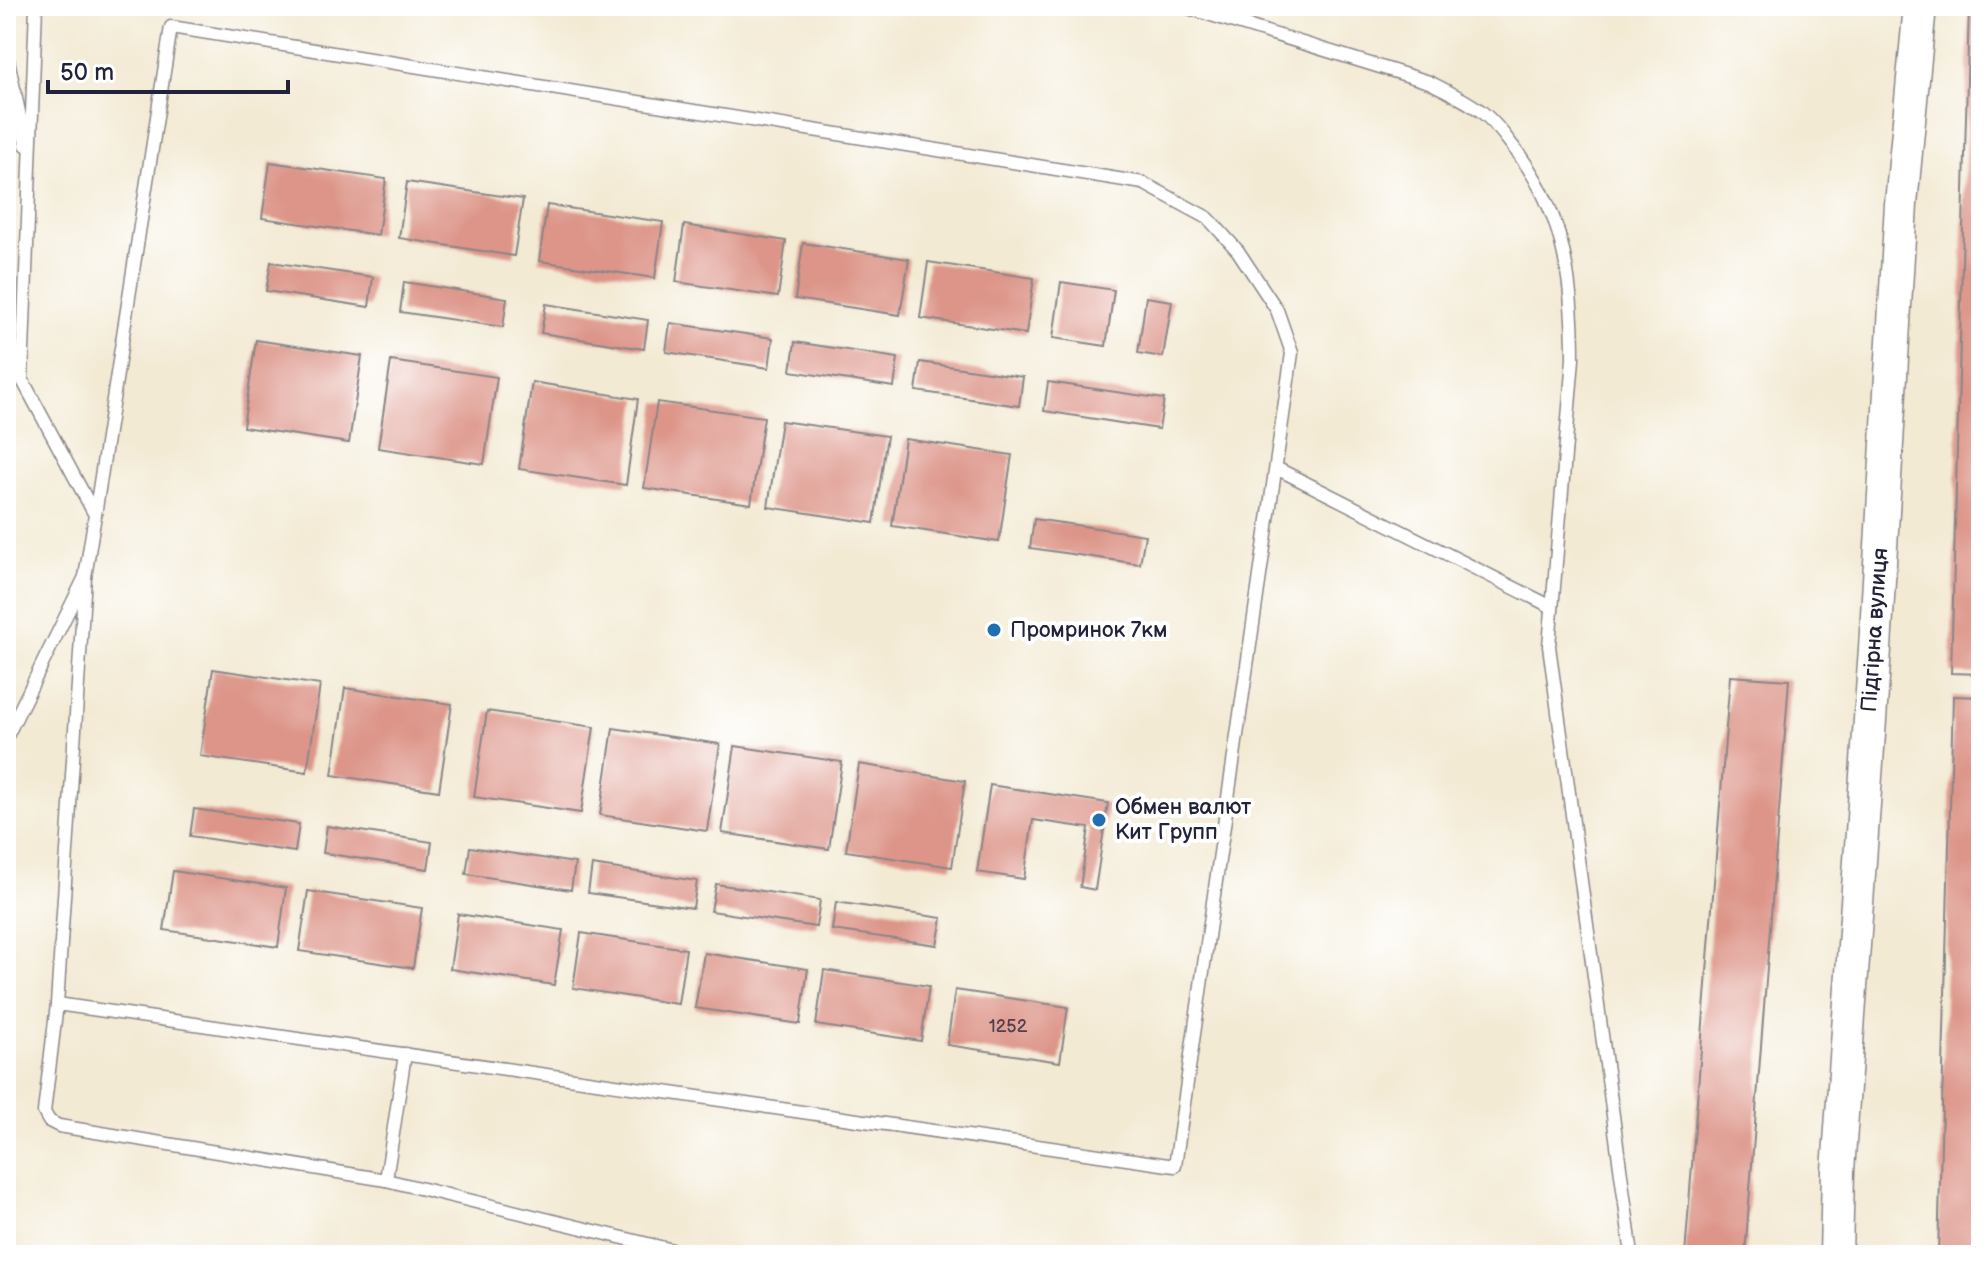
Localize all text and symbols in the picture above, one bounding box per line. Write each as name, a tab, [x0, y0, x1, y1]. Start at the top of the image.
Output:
scale bar	[48, 44, 288, 94]
text: 50 m	[60, 58, 114, 87]
street label: Підгірна вулиця	[1856, 547, 1894, 713]
place label: Промринок 7км	[1010, 617, 1168, 644]
marker: Промринок 7км	[985, 621, 1003, 639]
place label: Обмен валют Кит Групп	[1115, 794, 1252, 846]
marker: Обмен валют Кит Групп	[1090, 811, 1108, 829]
house number: 1252	[989, 1016, 1028, 1037]

